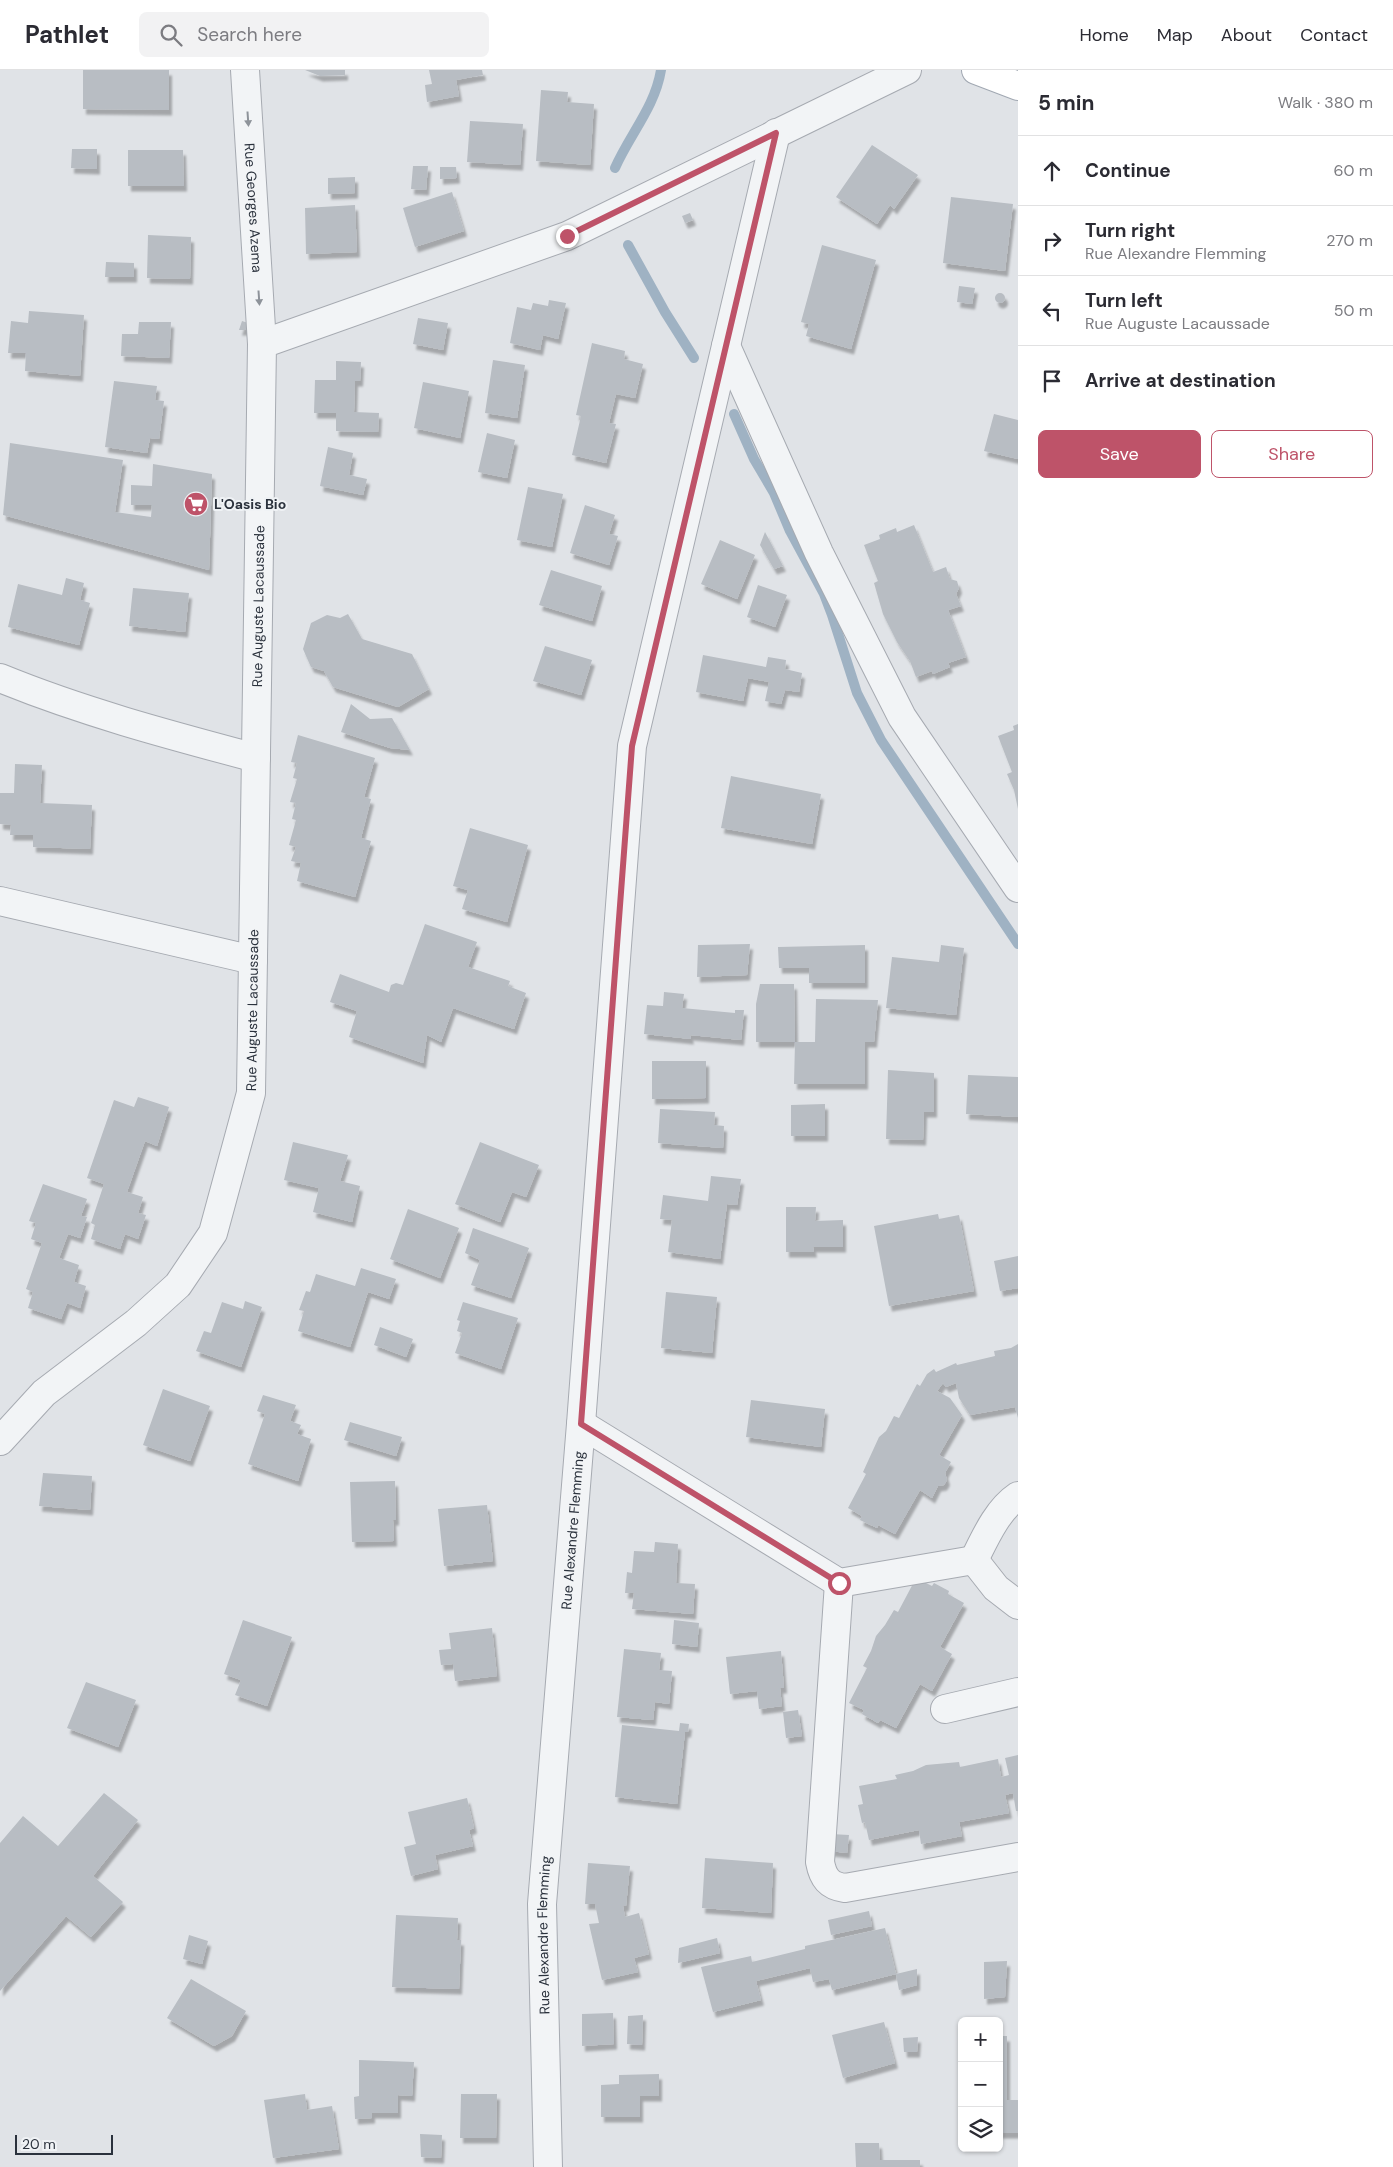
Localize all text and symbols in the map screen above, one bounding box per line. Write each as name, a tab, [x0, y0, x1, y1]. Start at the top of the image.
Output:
search box	[139, 12, 489, 57]
text: Pathlet	[25, 19, 109, 50]
icon: search	[157, 21, 185, 49]
text: Search here	[197, 22, 302, 47]
text: Home	[1079, 23, 1129, 47]
text: Map	[1157, 23, 1193, 47]
text: About	[1221, 23, 1272, 47]
text: Contact	[1300, 23, 1368, 47]
text: 5 min	[1038, 89, 1094, 117]
text: Walk · 380 m	[1278, 92, 1373, 113]
one-way arrow	[245, 111, 253, 127]
street label: Rue Georges Azema	[241, 142, 267, 273]
icon: ahead	[1038, 157, 1066, 185]
text: Continue	[1085, 158, 1171, 183]
text: 60 m	[1333, 160, 1373, 181]
text: Turn right	[1085, 218, 1175, 243]
route end	[556, 225, 579, 248]
icon: right	[1038, 227, 1066, 255]
text: 270 m	[1326, 230, 1373, 251]
text: Rue Alexandre Flemming	[1085, 243, 1266, 264]
text: Turn left	[1085, 288, 1163, 313]
one-way arrow	[256, 291, 264, 307]
icon: left	[1038, 297, 1066, 325]
text: 50 m	[1334, 300, 1373, 321]
text: Rue Auguste Lacaussade	[1085, 313, 1270, 334]
icon: arrive	[1038, 367, 1066, 395]
text: Arrive at destination	[1085, 368, 1276, 393]
button: Save	[1038, 430, 1201, 478]
button: Share	[1211, 430, 1373, 478]
supermarket icon: L'Oasis Bio	[183, 491, 209, 517]
place label: L'Oasis Bio	[214, 495, 286, 513]
street label: Rue Auguste Lacaussade	[248, 525, 268, 687]
street label: Rue Auguste Lacaussade	[242, 929, 262, 1091]
street label: Rue Alexandre Flemming	[557, 1450, 588, 1610]
route start	[828, 1572, 851, 1595]
street label: Rue Alexandre Flemming	[533, 1855, 555, 2015]
map controls	[958, 2017, 1003, 2152]
button: +	[958, 2017, 1003, 2062]
button: −	[958, 2062, 1003, 2107]
button: layers	[958, 2107, 1003, 2152]
scale bar	[15, 2132, 112, 2155]
text: 20 m	[22, 2135, 56, 2153]

